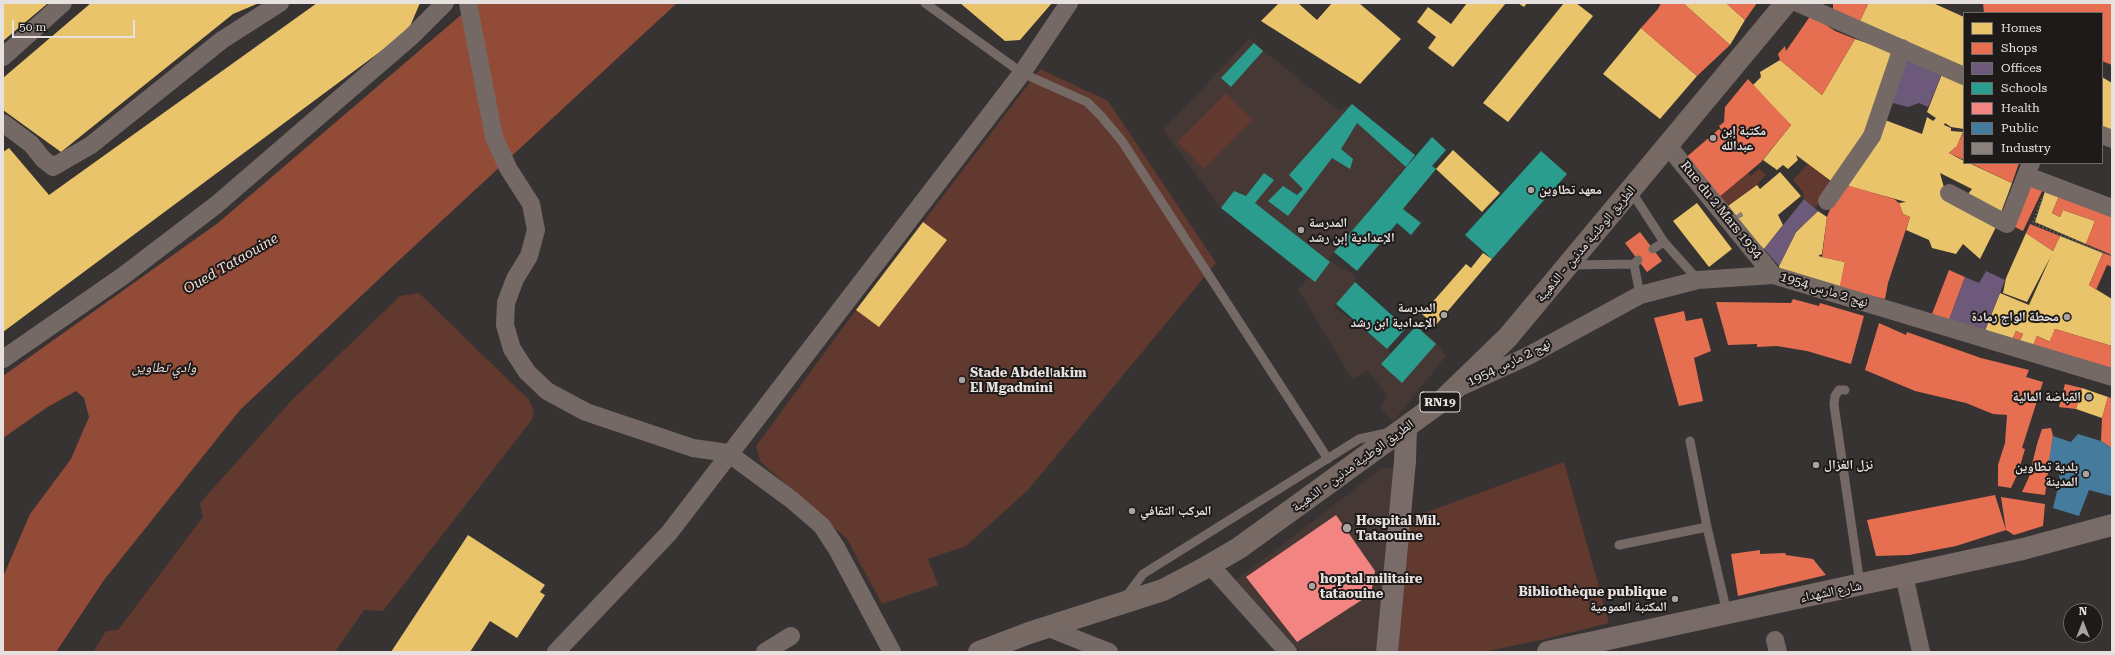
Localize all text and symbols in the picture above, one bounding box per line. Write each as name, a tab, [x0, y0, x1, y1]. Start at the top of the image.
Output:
scale bar	[14, 12, 137, 38]
legend	[1963, 12, 2103, 164]
text: 50 m	[19, 20, 46, 34]
text: Homes	[2001, 21, 2041, 35]
text: Shops	[2001, 41, 2037, 55]
text: Offices	[2001, 61, 2042, 75]
text: Schools	[2001, 81, 2047, 95]
text: Health	[2001, 101, 2040, 115]
text: Public	[2001, 121, 2038, 135]
place label: مكتبة إبن عبدالله	[1721, 123, 1766, 154]
marker: مكتبة إبن عبدالله	[1708, 133, 1718, 143]
text: Industry	[2001, 141, 2051, 155]
street label: Rue du 2 Mars 1934	[1677, 158, 1765, 262]
place label: معهد تطاوين	[1539, 182, 1602, 198]
street label: الطريق الوطنية مدنين - الذهيبة	[1533, 183, 1639, 305]
marker: معهد تطاوين	[1526, 185, 1536, 195]
place label: المدرسة الإعدادية إبن رشد	[1309, 215, 1395, 246]
marker: المدرسة الإعدادية إبن رشد	[1296, 225, 1306, 235]
water label: Oued Tataouine	[181, 230, 281, 298]
street label: نهج 2 مارس 1954	[1778, 269, 1870, 311]
place label: المدرسة الإعدادية ابن رشد	[1350, 300, 1436, 331]
place label: محطة الواج رمادة	[1971, 309, 2059, 325]
marker: المدرسة الإعدادية ابن رشد	[1439, 310, 1449, 320]
marker: محطة الواج رمادة	[2062, 312, 2072, 322]
street label: نهج 2 مارس 1954	[1465, 336, 1553, 390]
water label: وادي تطاوين	[132, 360, 196, 376]
place label: Stade Abdelاakim El Mgadmini	[970, 365, 1087, 396]
marker: Stade Abdelاakim El Mgadmini	[957, 375, 967, 385]
place label: القباضة المالية	[2013, 389, 2081, 405]
road number: RN19	[1420, 392, 1460, 412]
marker: القباضة المالية	[2084, 392, 2094, 402]
street label: الطريق الوطنية مدنين - الذهيبة	[1289, 417, 1417, 515]
place label: نزل الغزال	[1824, 457, 1873, 473]
place label: بلدية تطاوين المدينة	[2015, 459, 2078, 490]
marker: نزل الغزال	[1811, 460, 1821, 470]
marker: بلدية تطاوين المدينة	[2081, 469, 2091, 479]
place label: المركب الثقافي	[1140, 503, 1211, 519]
marker: المركب الثقافي	[1127, 506, 1137, 516]
place label: Hospital Mil. Tataouine	[1356, 513, 1440, 544]
marker: Hospital Mil. Tataouine	[1341, 522, 1353, 534]
place label: hoptal militaire tataouine	[1320, 571, 1422, 602]
street label: شارع الشهداء	[1799, 578, 1863, 606]
marker: hoptal militaire tataouine	[1307, 581, 1317, 591]
place label: Bibliothèque publique المكتبة العمومية	[1518, 584, 1667, 615]
marker: Bibliothèque publique المكتبة العمومية	[1670, 594, 1680, 604]
north arrow	[2063, 603, 2103, 643]
text: N	[2079, 605, 2087, 618]

